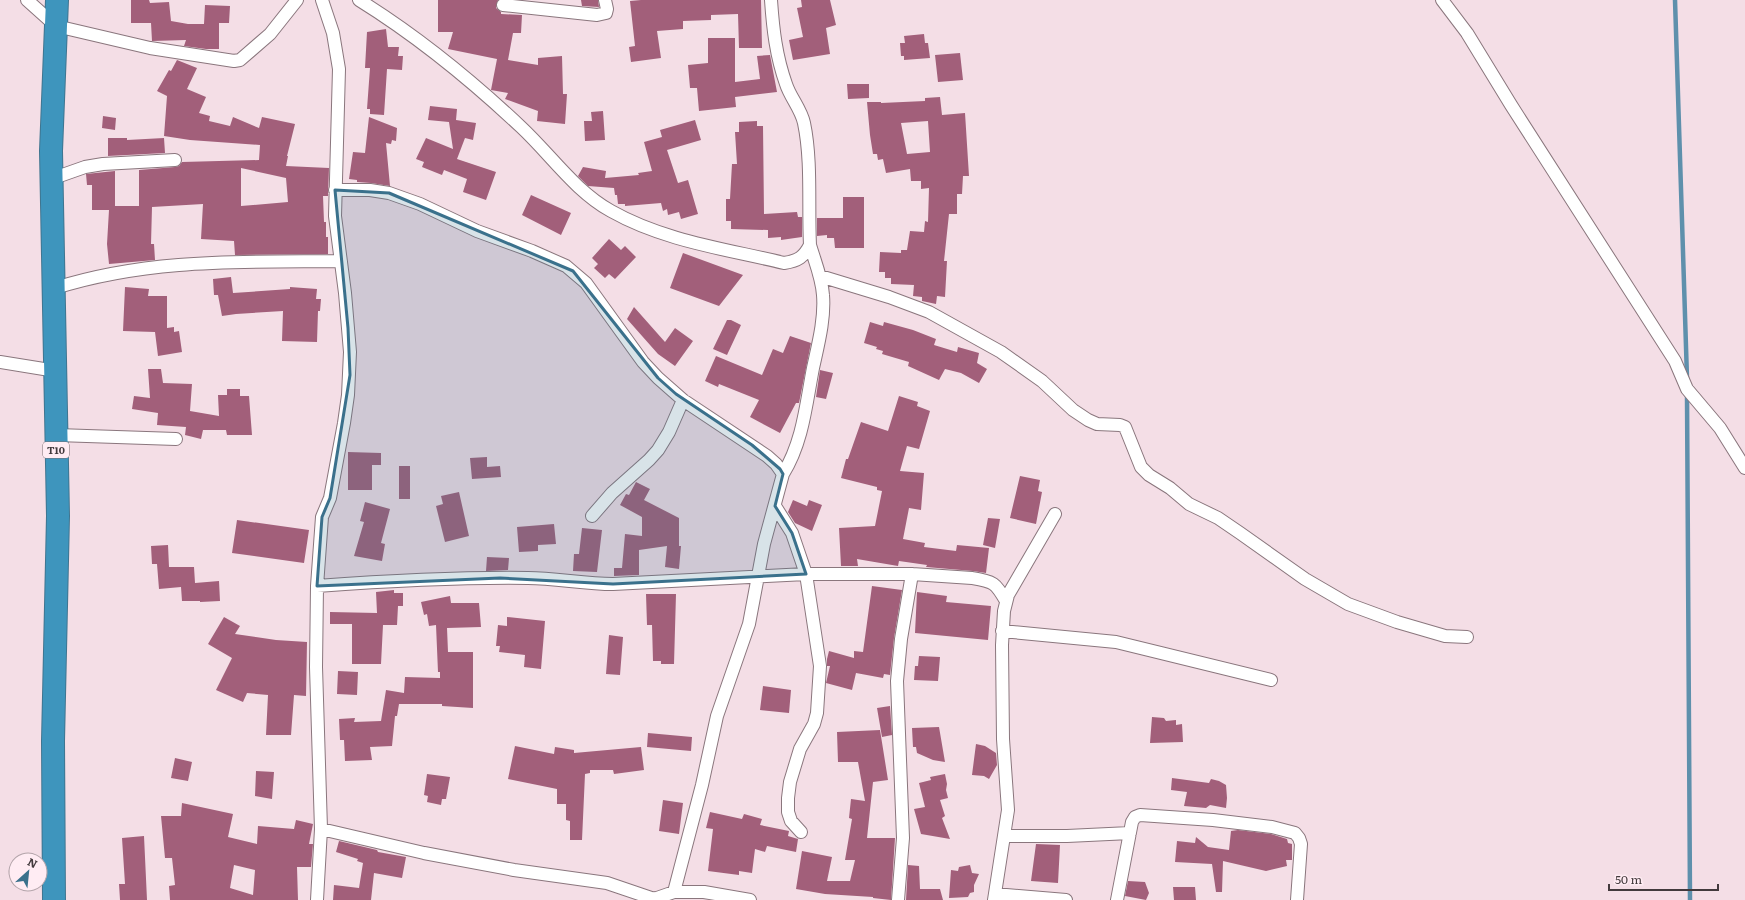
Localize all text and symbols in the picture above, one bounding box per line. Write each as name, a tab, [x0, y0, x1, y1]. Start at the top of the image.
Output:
road number: T10	[43, 442, 69, 458]
north arrow	[8, 852, 48, 892]
text: N	[25, 853, 41, 871]
scale bar	[1609, 866, 1718, 892]
text: 50 m	[1615, 870, 1642, 888]

